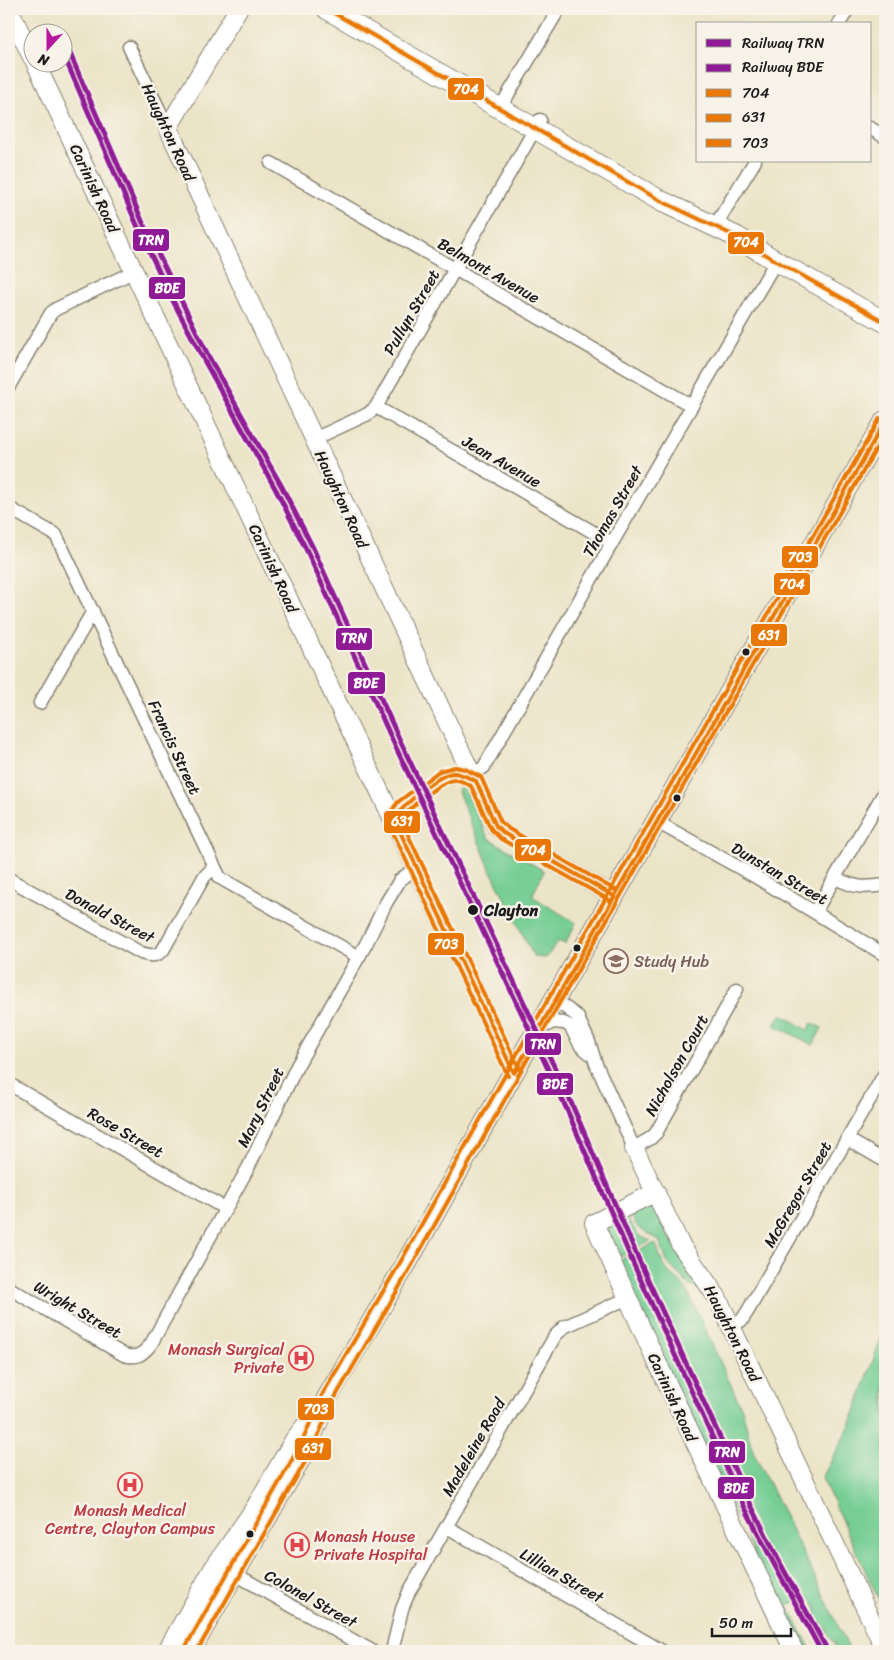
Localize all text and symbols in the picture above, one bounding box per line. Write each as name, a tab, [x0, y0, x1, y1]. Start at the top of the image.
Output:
north arrow	[22, 22, 72, 72]
legend	[696, 22, 872, 162]
text: Railway TRN	[742, 30, 825, 56]
text: N	[34, 46, 53, 73]
text: Railway BDE	[742, 54, 825, 80]
line badge: 704	[447, 77, 485, 101]
text: 704	[453, 77, 479, 102]
street label: Haughton Road	[133, 78, 205, 188]
text: 704	[742, 80, 769, 106]
text: 631	[742, 104, 765, 130]
text: 703	[742, 130, 768, 156]
street label: Carinish Road	[61, 139, 129, 239]
line badge: TRN	[132, 228, 170, 252]
text: TRN	[138, 228, 164, 253]
street label: Belmont Avenue	[432, 229, 545, 312]
text: 704	[733, 230, 759, 255]
line badge: 704	[727, 231, 765, 255]
street label: Pullyn Street	[375, 264, 448, 361]
line badge: BDE	[148, 276, 186, 300]
text: BDE	[155, 276, 181, 301]
street label: Jean Avenue	[456, 426, 547, 496]
street label: Haughton Road	[306, 445, 378, 555]
street label: Thomas Street	[574, 459, 651, 563]
street label: Carinish Road	[240, 519, 308, 619]
line badge: 703	[781, 545, 819, 569]
text: 703	[788, 545, 813, 570]
line badge: 704	[773, 572, 811, 596]
text: 704	[779, 572, 805, 597]
line badge: 631	[750, 623, 788, 647]
text: 631	[757, 623, 780, 648]
text: TRN	[341, 626, 367, 651]
line badge: TRN	[335, 627, 373, 651]
unlabelled marker	[741, 647, 751, 657]
line badge: BDE	[347, 671, 386, 695]
text: BDE	[354, 671, 380, 696]
street label: Francis Street	[140, 695, 209, 800]
unlabelled marker	[672, 793, 682, 803]
text: 631	[390, 809, 413, 834]
line badge: 631	[383, 810, 421, 834]
street label: Dunstan Street	[726, 834, 834, 913]
line badge: 704	[514, 838, 552, 862]
text: 704	[520, 838, 546, 863]
street label: Donald Street	[60, 880, 160, 952]
place label: Clayton	[483, 896, 538, 925]
marker: Clayton	[466, 903, 480, 917]
line badge: 703	[427, 932, 465, 956]
text: 703	[434, 932, 459, 957]
unlabelled marker	[572, 943, 582, 953]
place label: Study Hub	[634, 947, 709, 976]
school or university icon: Study Hub	[603, 948, 629, 974]
street label: Nicholson Court	[636, 1009, 716, 1122]
line badge: TRN	[524, 1032, 562, 1056]
text: TRN	[530, 1032, 556, 1057]
street label: Mary Street	[228, 1062, 292, 1152]
line badge: BDE	[536, 1072, 574, 1096]
text: BDE	[543, 1072, 569, 1097]
street label: Rose Street	[82, 1099, 169, 1166]
street label: McGregor Street	[755, 1135, 840, 1253]
street label: Wright Street	[28, 1272, 127, 1346]
street label: Haughton Road	[696, 1279, 770, 1388]
place label: Monash Surgical Private	[168, 1335, 284, 1382]
hospital icon: Monash Surgical Private	[288, 1345, 314, 1371]
street label: Carinish Road	[639, 1348, 707, 1448]
street label: Madeleine Road	[433, 1391, 514, 1502]
line badge: 703	[297, 1397, 335, 1421]
text: 703	[304, 1397, 329, 1422]
text: 631	[301, 1436, 324, 1461]
line badge: 631	[294, 1437, 332, 1461]
line badge: TRN	[708, 1440, 746, 1464]
text: TRN	[714, 1440, 740, 1465]
hospital icon: Monash Medical Centre, Clayton Campus	[117, 1472, 143, 1498]
line badge: BDE	[717, 1476, 755, 1500]
text: BDE	[724, 1476, 750, 1501]
place label: Monash Medical Centre, Clayton Campus	[45, 1496, 216, 1543]
place label: Monash House Private Hospital	[314, 1522, 428, 1569]
unlabelled marker	[245, 1529, 255, 1539]
hospital icon: Monash House Private Hospital	[284, 1532, 310, 1558]
street label: Lillian Street	[514, 1540, 610, 1611]
street label: Colonel Street	[259, 1561, 363, 1636]
scale bar	[712, 1605, 790, 1637]
text: 50 m	[719, 1610, 754, 1636]

